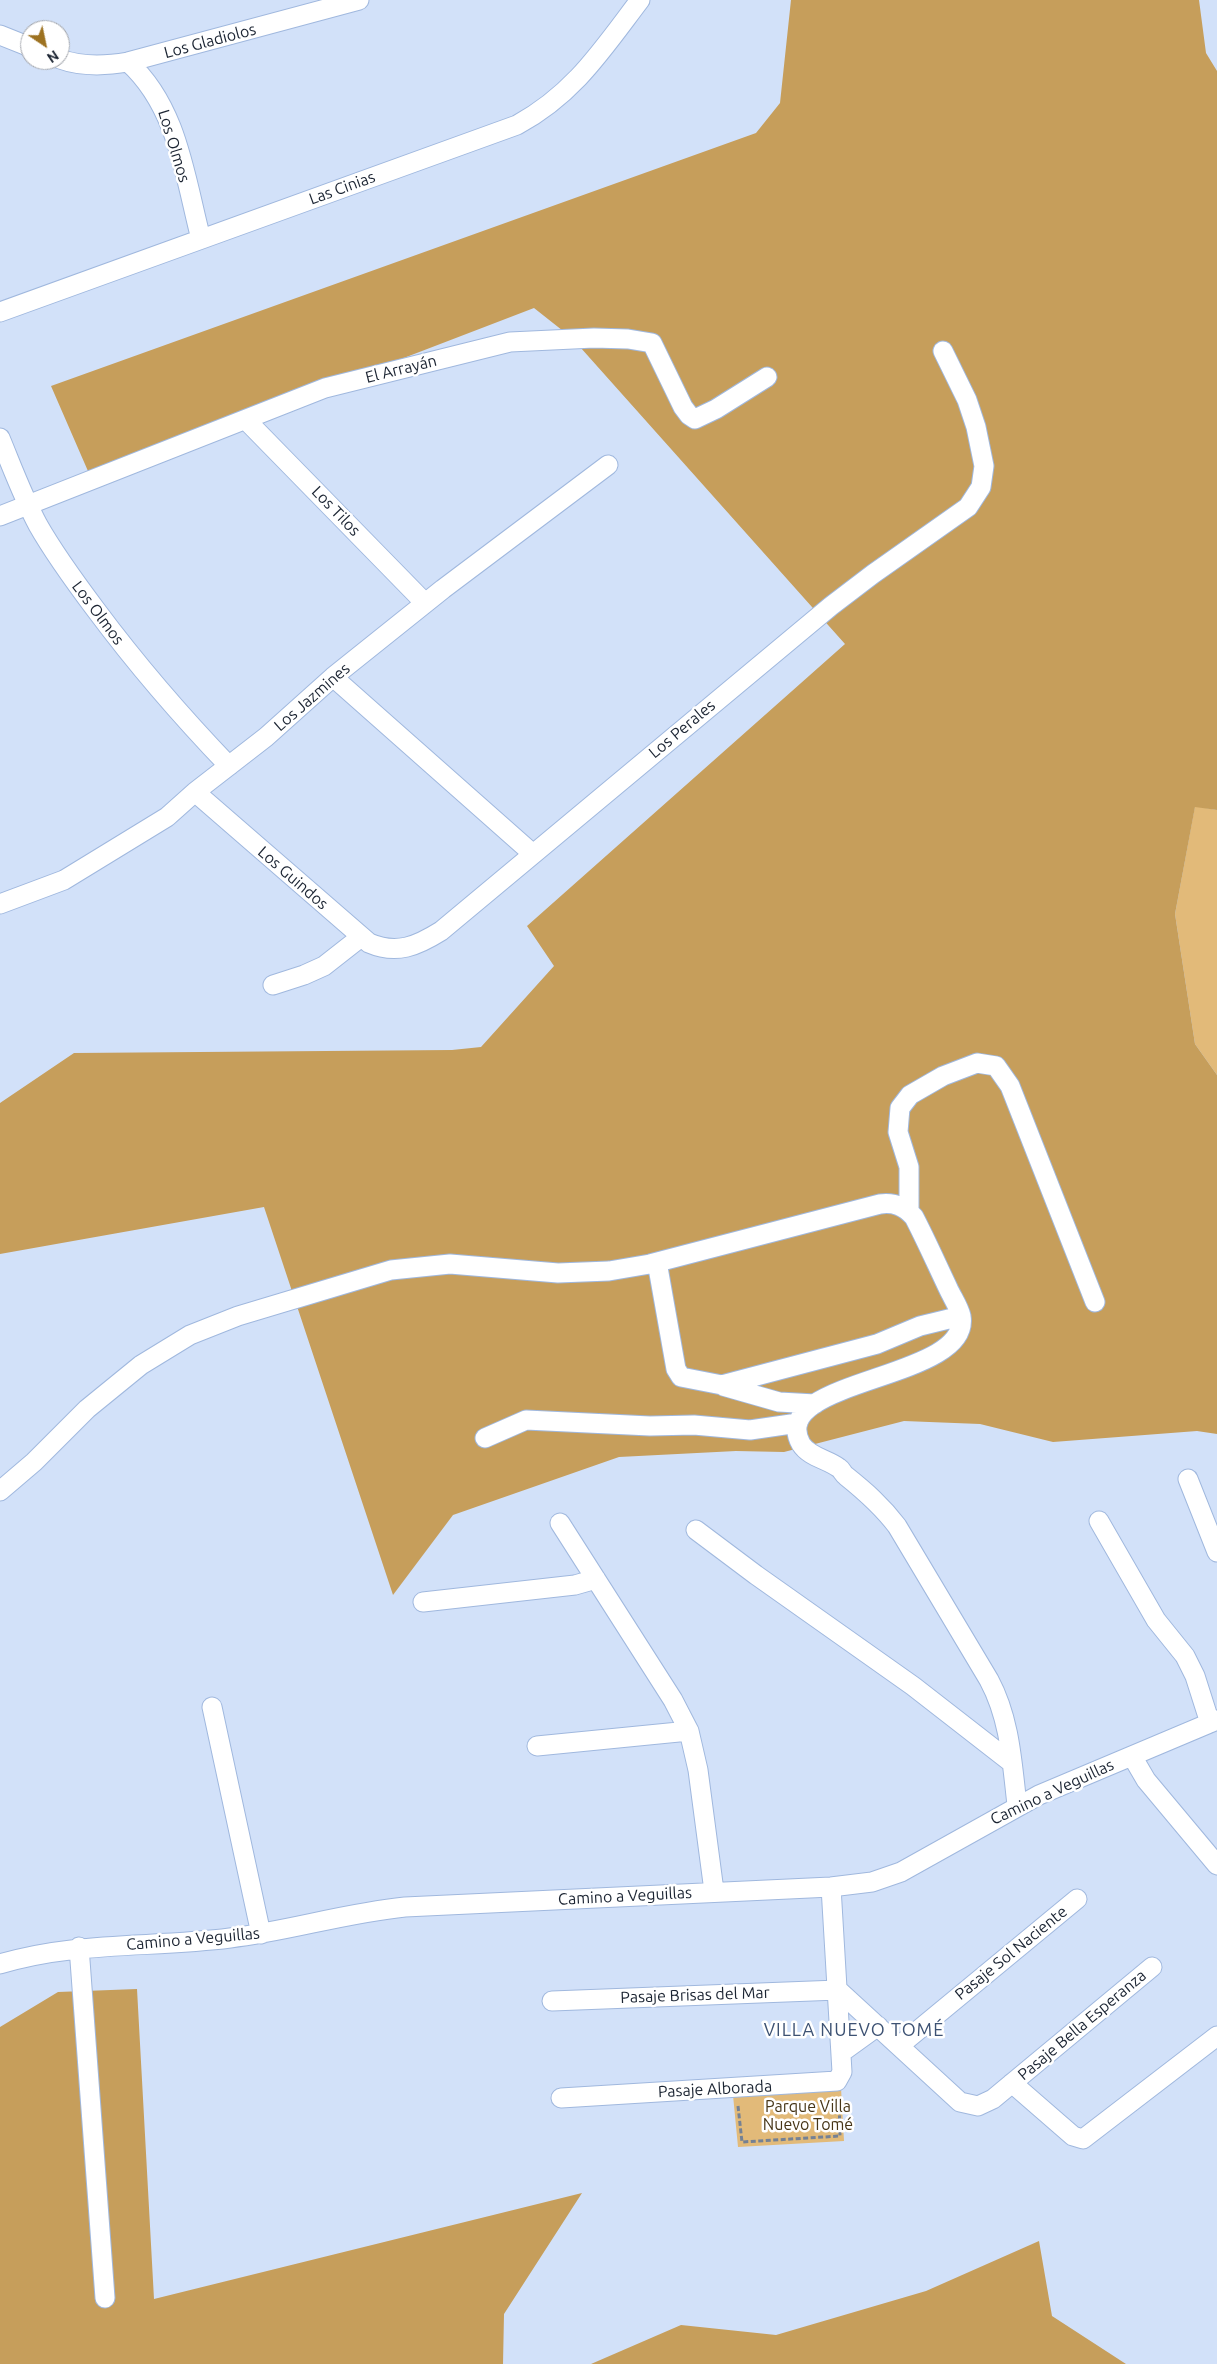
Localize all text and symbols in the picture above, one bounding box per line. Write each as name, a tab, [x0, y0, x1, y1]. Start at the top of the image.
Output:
north arrow	[20, 20, 70, 70]
street label: Los Gladiolos	[162, 20, 258, 62]
text: N	[44, 47, 62, 66]
street label: Los Olmos	[154, 107, 194, 185]
street label: Las Cinias	[306, 167, 378, 209]
street label: El Arrayán	[363, 351, 439, 387]
street label: Los Tilos	[308, 482, 364, 540]
street label: Los Olmos	[68, 577, 128, 649]
street label: Los Jazmines	[270, 659, 354, 735]
street label: Los Perales	[645, 696, 719, 762]
street label: Los Guindos	[254, 842, 332, 914]
street label: Camino a Veguillas	[987, 1755, 1117, 1829]
street label: Camino a Veguillas	[558, 1883, 692, 1909]
street label: Pasaje Sol Naciente	[951, 1902, 1071, 2004]
street label: Camino a Veguillas	[125, 1924, 261, 1954]
street label: Pasaje Bella Esperanza	[1014, 1966, 1150, 2084]
street label: Pasaje Brisas del Mar	[620, 1983, 770, 2007]
district label: VILLA NUEVO TOMÉ	[762, 2019, 946, 2041]
street label: Pasaje Alborada	[657, 2076, 773, 2102]
park label: Parque Villa Nuevo Tomé	[763, 2097, 853, 2135]

